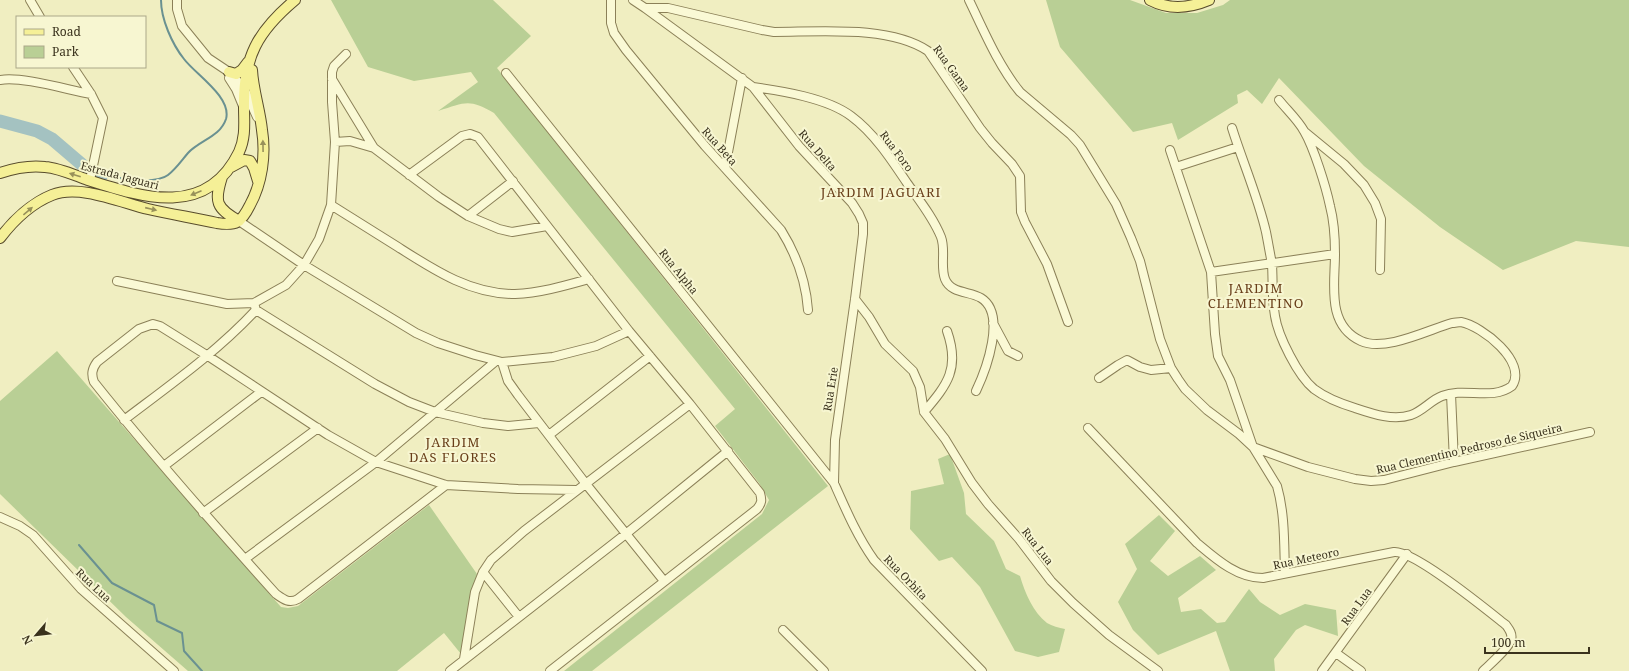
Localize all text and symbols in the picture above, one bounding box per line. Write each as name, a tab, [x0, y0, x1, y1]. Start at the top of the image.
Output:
legend	[16, 16, 146, 68]
text: Road	[52, 23, 82, 40]
street label: Rua Gama	[930, 42, 974, 94]
text: Park	[52, 43, 80, 60]
street label: Rua Beta	[699, 124, 741, 168]
street label: Rua Delta	[796, 126, 840, 174]
street label: Rua Foro	[877, 128, 917, 174]
one-way arrow	[260, 139, 266, 152]
street label: Estrada Jaguari	[79, 157, 161, 193]
one-way arrow	[68, 172, 80, 178]
district label: JARDIM JAGUARI	[820, 183, 941, 201]
one-way arrow	[190, 190, 202, 196]
one-way arrow	[22, 206, 33, 215]
one-way arrow	[145, 207, 157, 213]
street label: Rua Alpha	[656, 245, 702, 297]
district label: JARDIM CLEMENTINO	[1208, 279, 1304, 312]
street label: Rua Erie	[819, 366, 841, 412]
street label: Rua Clementino Pedroso de Siqueira	[1374, 419, 1564, 477]
district label: JARDIM DAS FLORES	[409, 433, 497, 466]
street label: Rua Lua	[1019, 524, 1057, 568]
street label: Rua Meteoro	[1272, 544, 1340, 572]
street label: Rua Orbita	[881, 551, 931, 603]
street label: Rua Lua	[73, 565, 115, 605]
street label: Rua Lua	[1337, 584, 1375, 628]
north arrow	[16, 615, 56, 655]
scale bar	[1485, 629, 1589, 655]
text: N	[18, 632, 35, 647]
text: 100 m	[1491, 634, 1526, 651]

